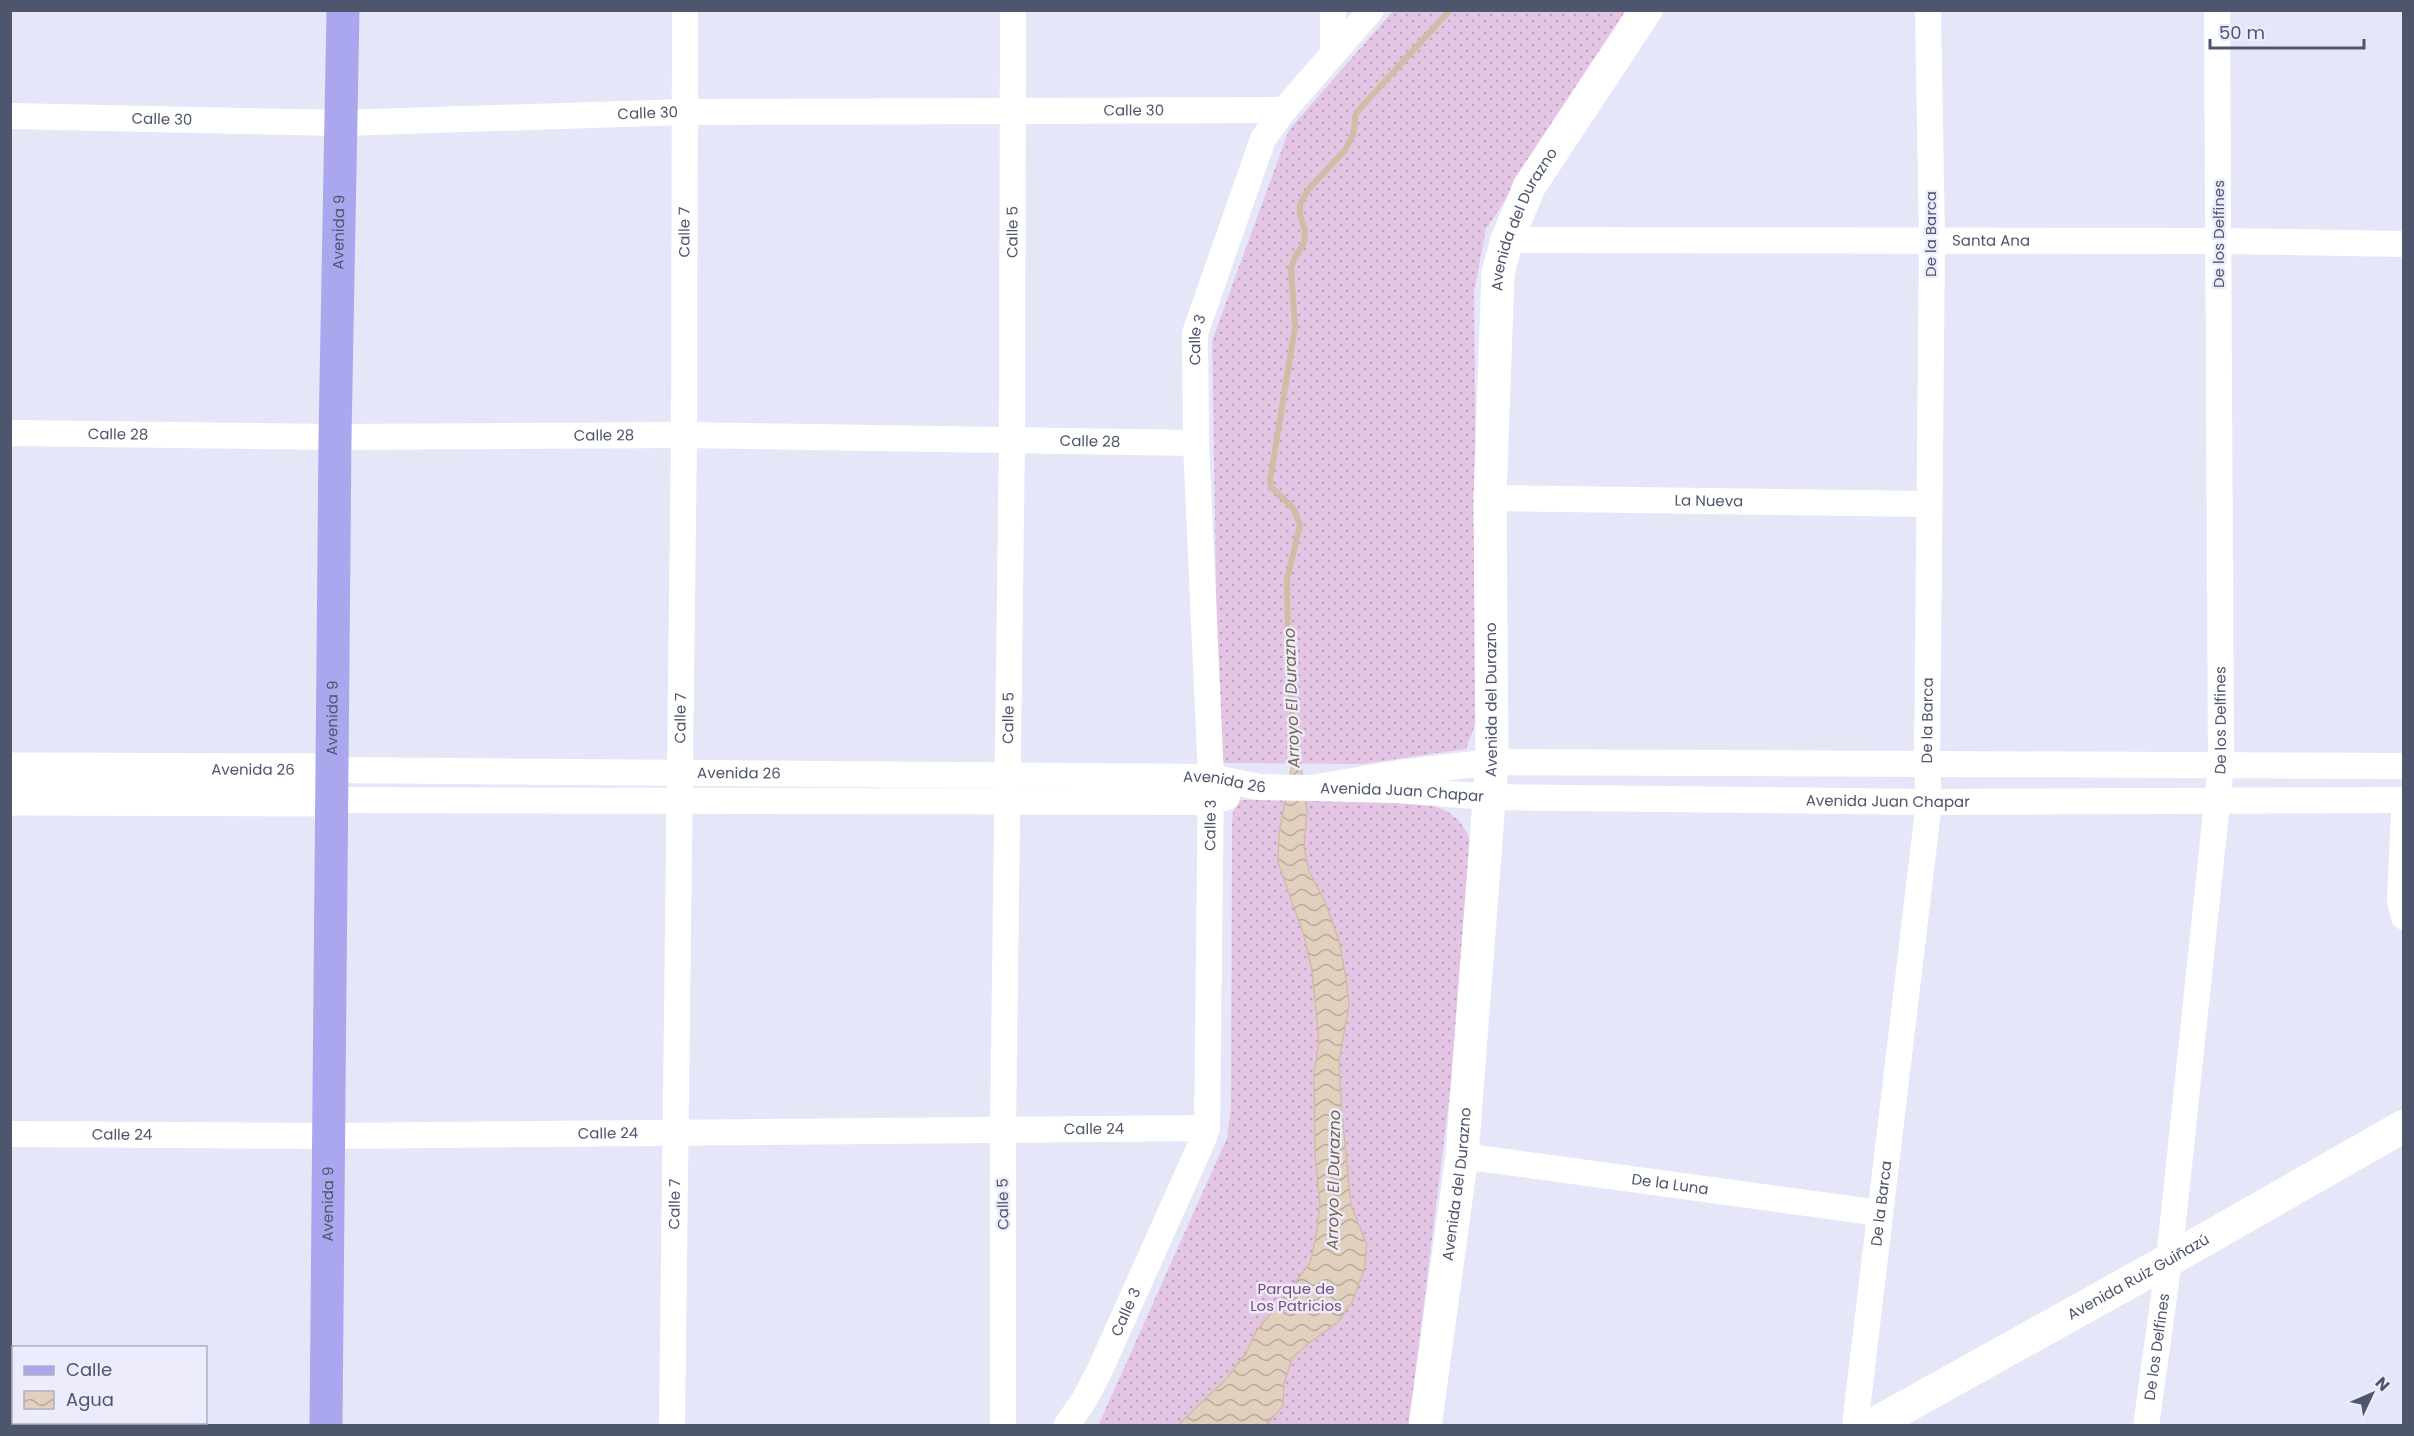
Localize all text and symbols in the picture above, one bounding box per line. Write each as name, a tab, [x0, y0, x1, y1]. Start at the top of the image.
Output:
scale bar	[2210, 12, 2364, 50]
text: 50 m	[2219, 20, 2265, 45]
street label: Calle 30	[1103, 99, 1164, 121]
street label: Calle 30	[617, 101, 678, 124]
street label: Calle 30	[131, 108, 193, 130]
street label: Avenida del Durazno	[1486, 143, 1562, 291]
street label: De los Delfines	[2208, 180, 2229, 288]
street label: De la Barca	[1920, 191, 1941, 277]
street label: Avenida 9	[327, 194, 350, 270]
street label: Calle 5	[1001, 206, 1023, 258]
street label: Calle 7	[673, 207, 695, 257]
street label: Santa Ana	[1952, 230, 2030, 251]
street label: Calle 3	[1184, 311, 1211, 365]
street label: Calle 28	[88, 423, 148, 445]
street label: Calle 28	[574, 424, 634, 446]
street label: Calle 28	[1059, 430, 1120, 452]
street label: La Nueva	[1675, 490, 1743, 511]
street label: Avenida del Durazno	[1480, 622, 1502, 778]
water label: Arroyo El Durazno	[1278, 628, 1305, 769]
street label: De los Delfines	[2209, 666, 2231, 775]
street label: De la Barca	[1916, 677, 1938, 764]
street label: Avenida 9	[321, 680, 343, 756]
street label: Calle 5	[997, 692, 1019, 744]
street label: Calle 7	[669, 693, 691, 744]
street label: Avenida 26	[211, 759, 295, 780]
street label: Avenida 26	[697, 762, 781, 784]
street label: Avenida 26	[1183, 766, 1266, 797]
street label: Avenida Juan Chapar	[1320, 777, 1485, 807]
street label: Avenida Juan Chapar	[1806, 790, 1970, 812]
street label: Calle 3	[1199, 800, 1221, 851]
street label: Avenida del Durazno	[1437, 1107, 1476, 1262]
water label: Arroyo El Durazno	[1321, 1110, 1346, 1251]
street label: Calle 24	[1064, 1118, 1124, 1139]
street label: Calle 24	[578, 1122, 638, 1144]
street label: Calle 24	[92, 1124, 152, 1145]
street label: De la Barca	[1865, 1160, 1896, 1247]
street label: Avenida 9	[317, 1166, 338, 1242]
street label: De la Luna	[1630, 1168, 1710, 1200]
street label: Calle 5	[992, 1178, 1013, 1230]
street label: Calle 7	[663, 1179, 685, 1229]
street label: Avenida Ruiz Guiñazú	[2063, 1228, 2213, 1325]
park label: Parque de Los Patricios	[1250, 1278, 1342, 1316]
street label: Calle 3	[1105, 1284, 1145, 1340]
street label: De los Delfines	[2139, 1292, 2174, 1402]
legend	[12, 1346, 207, 1424]
text: Calle	[66, 1357, 112, 1382]
north arrow	[2342, 1364, 2402, 1424]
text: N	[2370, 1372, 2395, 1396]
text: Agua	[66, 1387, 114, 1412]

